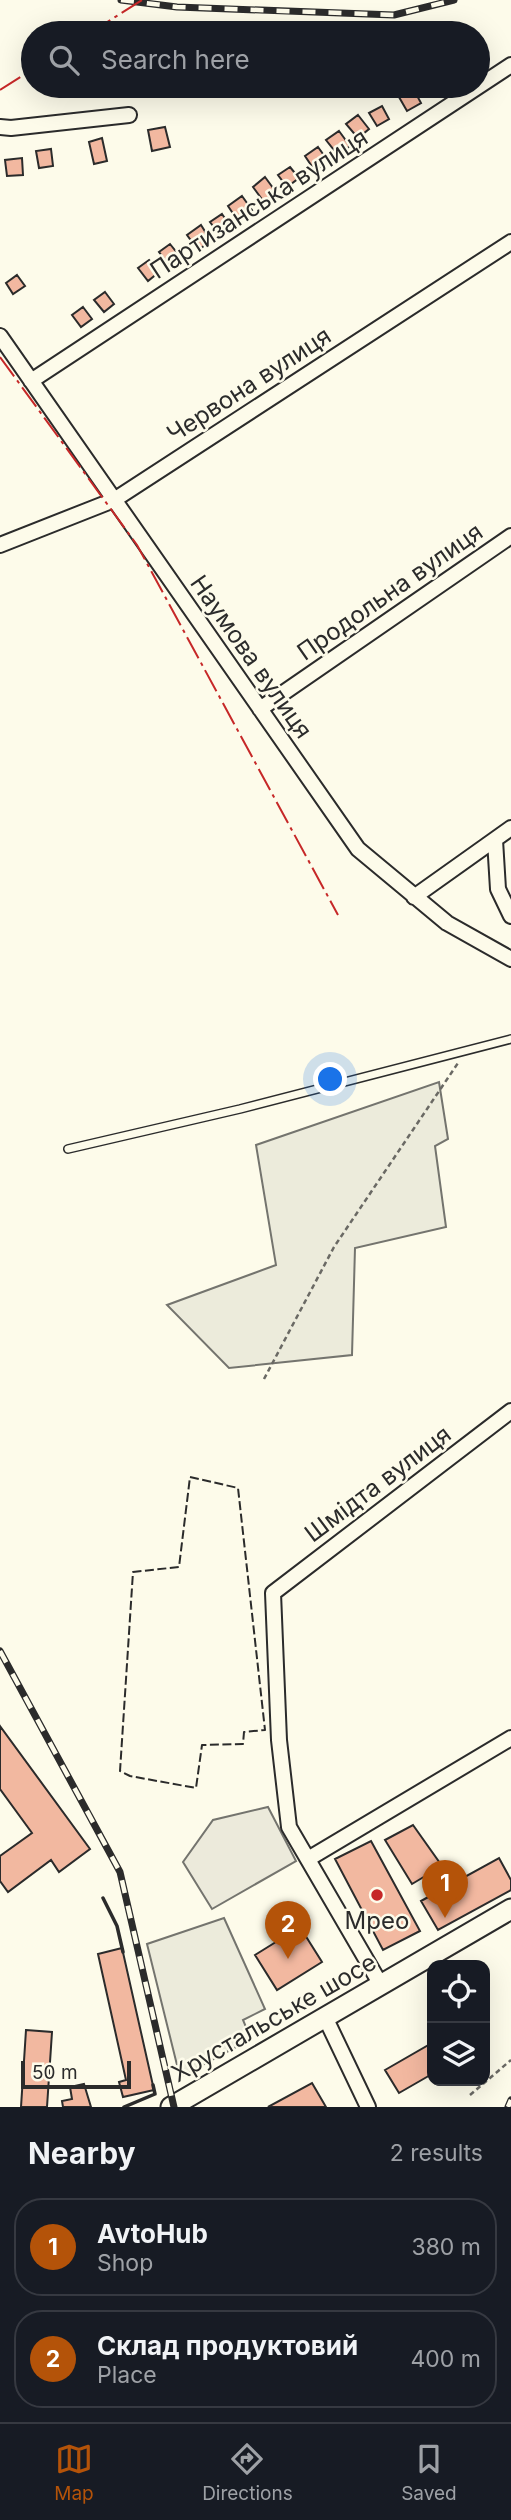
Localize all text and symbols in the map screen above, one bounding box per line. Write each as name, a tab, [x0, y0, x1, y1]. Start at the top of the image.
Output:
search box	[21, 21, 490, 98]
icon: search	[45, 41, 83, 79]
text: Search here	[101, 44, 250, 75]
street label: Партизанська вулиця	[145, 122, 373, 285]
street label: Червона вулиця	[161, 321, 336, 448]
street label: Продольна вулиця	[291, 517, 488, 666]
street label: Наумова вулиця	[184, 569, 319, 744]
your location	[313, 1062, 347, 1096]
street label: Шмідта вулиця	[299, 1419, 456, 1548]
pin: 1	[422, 1860, 468, 1918]
marker: Мрео	[369, 1887, 385, 1903]
pin: 2	[265, 1901, 311, 1959]
place label: Мрео	[345, 1906, 409, 1935]
street label: Хрустальське шосе	[166, 1947, 381, 2088]
map controls	[427, 1960, 490, 2086]
button: locate	[427, 1960, 490, 2023]
button: layers	[427, 2023, 490, 2086]
scale bar	[21, 2058, 131, 2090]
text: 50 m	[32, 2061, 78, 2084]
text: Nearby	[28, 2135, 136, 2171]
text: 2 results	[390, 2139, 483, 2167]
text: AvtoHub	[97, 2218, 208, 2249]
text: 1	[48, 2233, 58, 2261]
text: 380 m	[411, 2233, 481, 2261]
text: Shop	[97, 2249, 153, 2277]
text: Склад продуктовий	[97, 2330, 358, 2361]
text: 2	[46, 2345, 60, 2373]
text: 400 m	[411, 2345, 481, 2373]
text: Place	[97, 2361, 157, 2389]
tab: Map	[54, 2440, 94, 2505]
tab: Directions	[202, 2440, 293, 2505]
tab: Saved	[401, 2440, 457, 2505]

